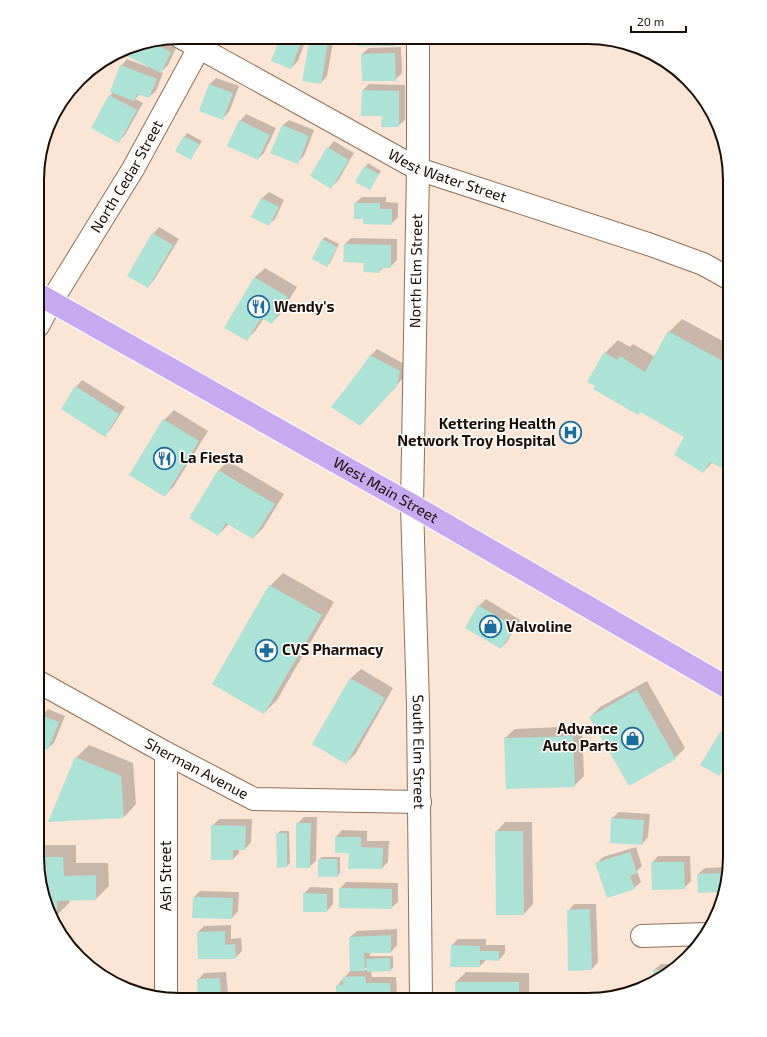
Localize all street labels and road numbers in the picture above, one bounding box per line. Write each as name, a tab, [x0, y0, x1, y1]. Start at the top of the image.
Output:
street label: North Cedar Street	[86, 117, 166, 235]
street label: West Water Street	[385, 144, 509, 205]
street label: North Elm Street	[405, 214, 425, 328]
street label: West Main Street	[330, 452, 442, 526]
street label: South Elm Street	[410, 694, 429, 809]
street label: Sherman Avenue	[142, 733, 252, 803]
street label: Ash Street	[156, 840, 174, 911]

